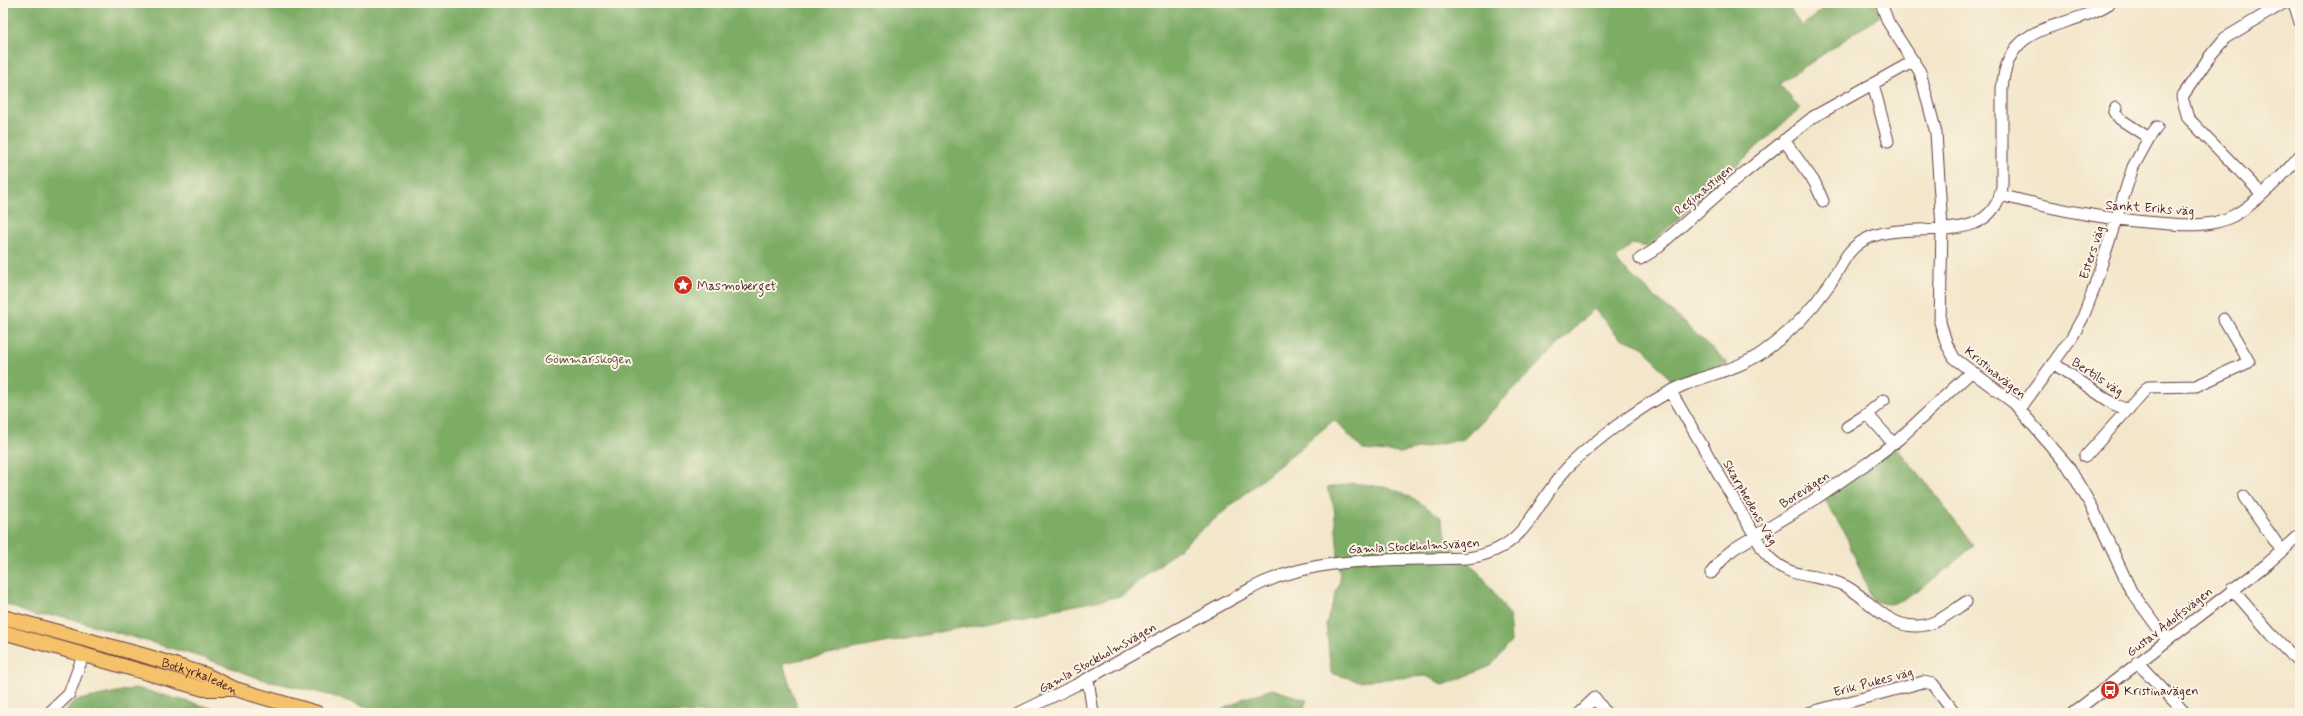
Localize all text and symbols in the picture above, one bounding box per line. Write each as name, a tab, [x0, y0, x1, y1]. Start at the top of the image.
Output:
street label: Reginastigen	[1671, 161, 1738, 221]
street label: Sankt Eriks väg	[2105, 197, 2195, 220]
street label: Esters väg	[2076, 223, 2109, 281]
place icon: Masmoberget	[672, 274, 694, 296]
place label: Masmoberget	[697, 278, 776, 297]
street label: Kristinavägen	[1961, 343, 2029, 403]
park label: Gömmarskogen	[545, 351, 631, 369]
street label: Bertils väg	[2068, 354, 2126, 400]
street label: Skarphedens Väg	[1718, 457, 1781, 549]
street label: Borevägen	[1776, 468, 1833, 513]
street label: Gamla Stockholmsvägen	[1348, 535, 1480, 558]
street label: Gustav Adolfsvägen	[2123, 583, 2216, 661]
street label: Gamla Stockholmsvägen	[1036, 619, 1160, 698]
street label: Botkyrkaleden	[159, 655, 241, 699]
street label: Erik Pukes väg	[1832, 664, 1915, 701]
bus stop icon: Kristinavägen	[2099, 679, 2121, 701]
place label: Kristinavägen	[2124, 683, 2199, 700]

